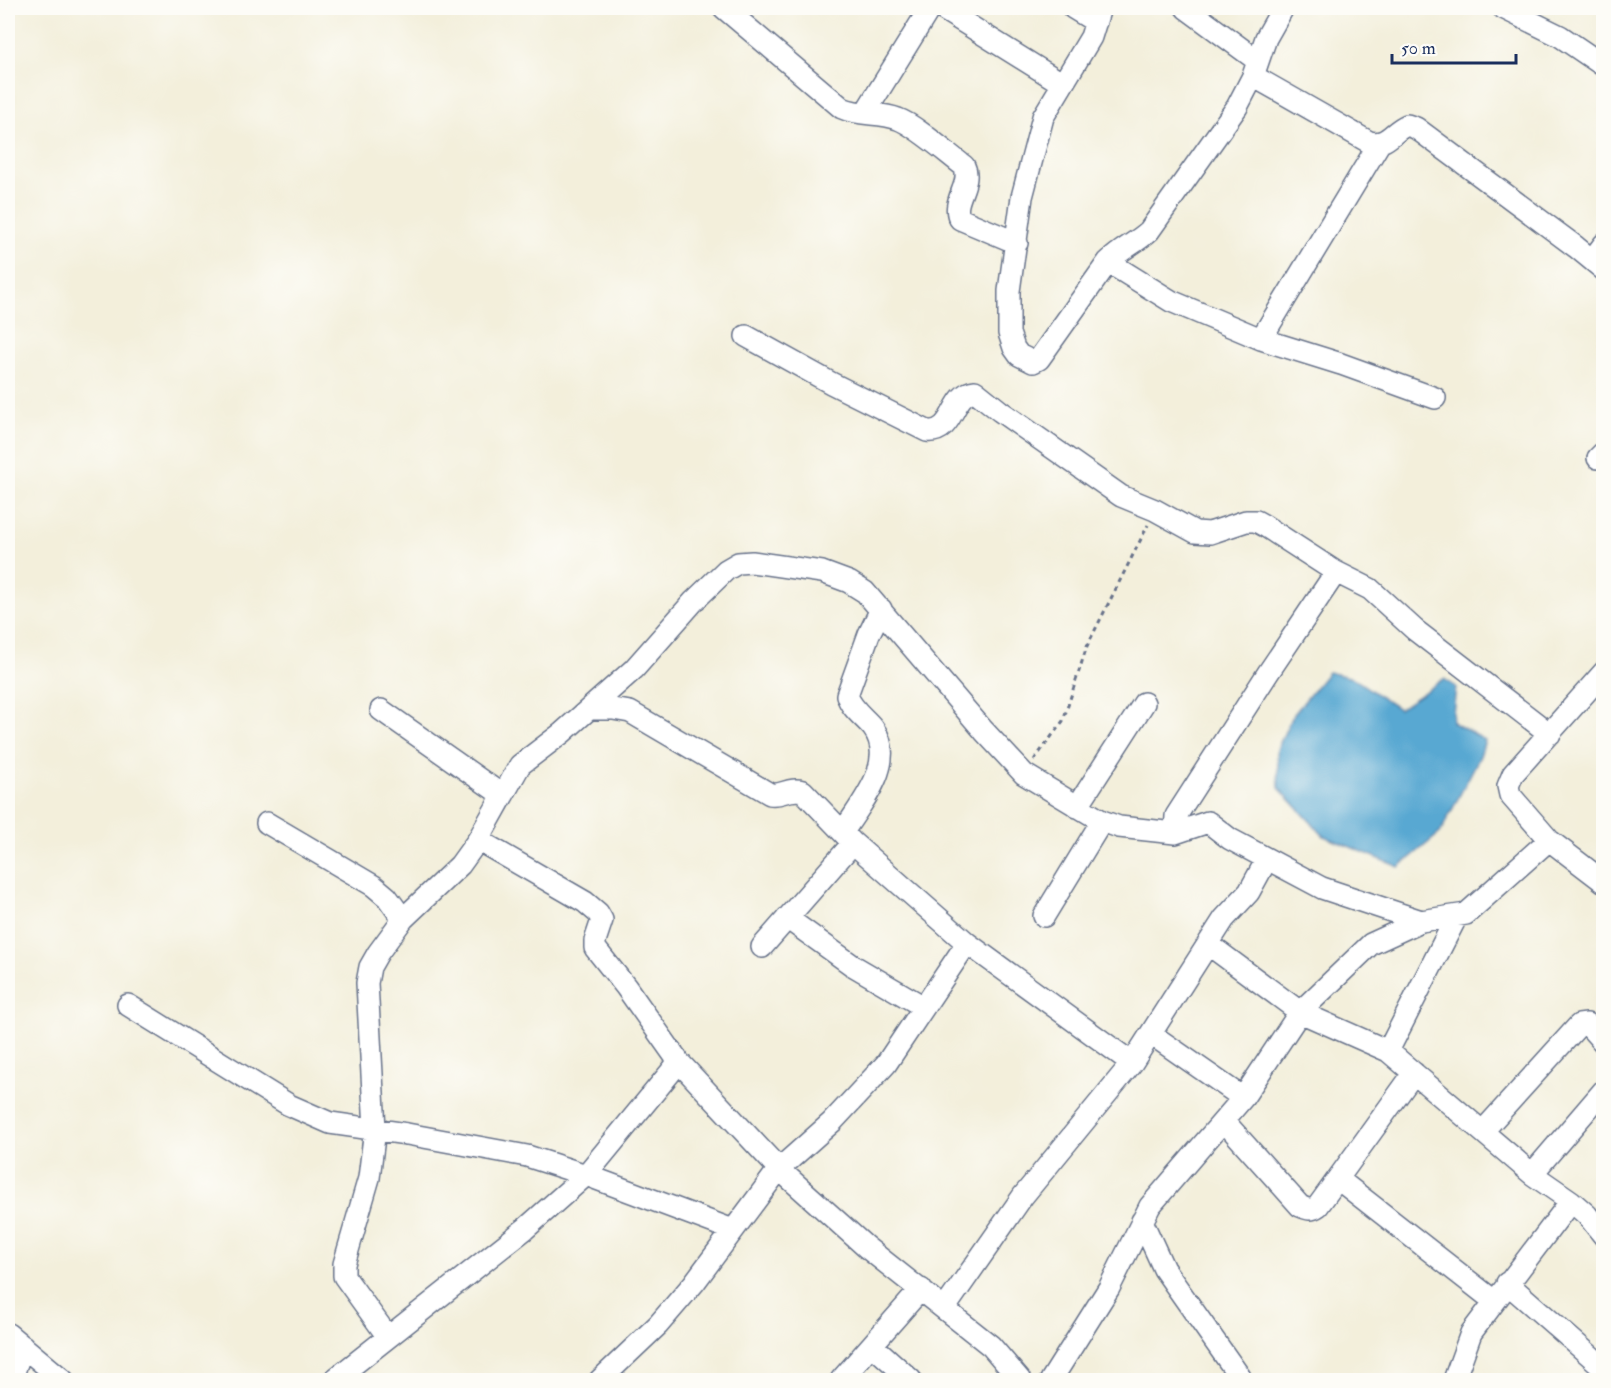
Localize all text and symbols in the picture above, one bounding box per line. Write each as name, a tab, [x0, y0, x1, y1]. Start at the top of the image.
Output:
scale bar	[1392, 27, 1516, 65]
text: 50 m	[1401, 37, 1436, 60]

